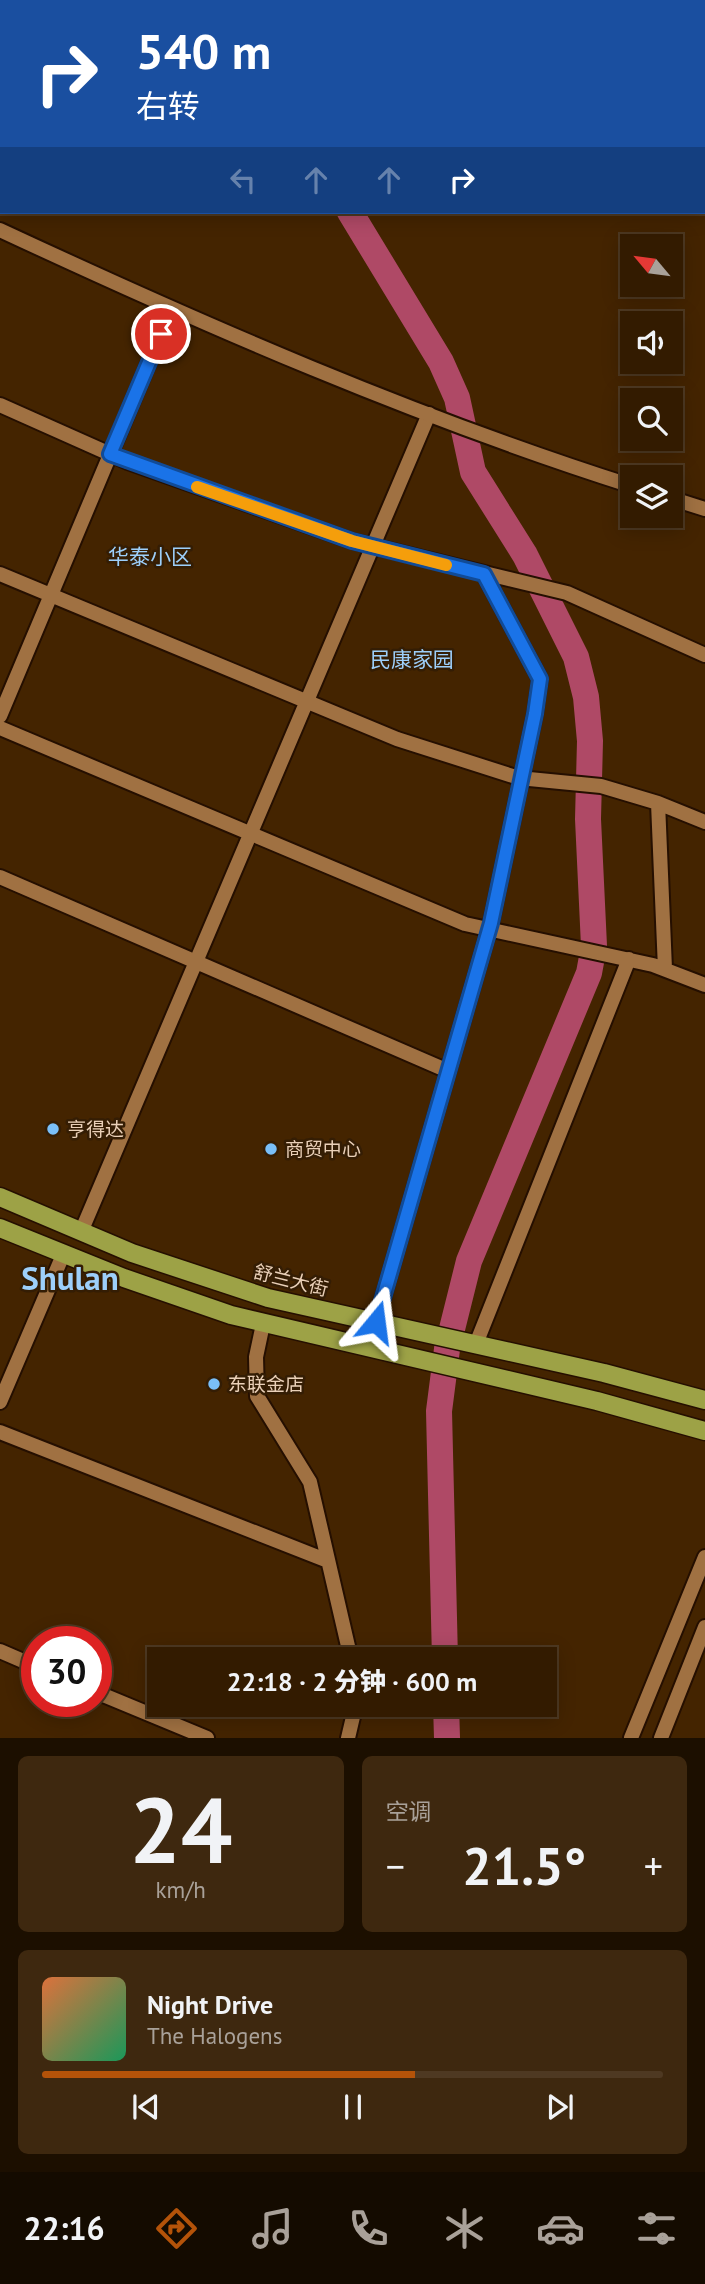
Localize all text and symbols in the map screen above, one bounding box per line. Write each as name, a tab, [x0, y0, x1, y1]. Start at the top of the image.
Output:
text: 540 m	[136, 19, 271, 83]
icon: right	[21, 28, 112, 119]
text: 右转	[136, 85, 200, 127]
icon: left	[224, 161, 262, 199]
icon: ahead	[297, 161, 335, 199]
icon: ahead	[370, 161, 408, 199]
icon: right	[443, 161, 481, 199]
north arrow	[620, 234, 682, 298]
map controls	[620, 234, 683, 528]
pin	[131, 304, 191, 364]
button: sound	[620, 311, 683, 374]
icon: arrive	[142, 315, 180, 353]
button: search	[620, 388, 683, 451]
button: layers	[620, 465, 683, 528]
district label: 华泰小区	[108, 543, 192, 570]
district label: 民康家园	[370, 646, 454, 673]
place label: 亨得达	[67, 1117, 124, 1141]
marker: 亨得达	[45, 1121, 61, 1137]
place label: 商贸中心	[285, 1137, 361, 1161]
marker: 商贸中心	[263, 1141, 279, 1157]
district label: Shulan	[21, 1256, 119, 1299]
street label: 舒兰大街	[251, 1259, 331, 1301]
position arrow	[339, 1285, 413, 1359]
place label: 东联金店	[228, 1372, 304, 1396]
marker: 东联金店	[206, 1376, 222, 1392]
speed limit sign: 30	[21, 1626, 112, 1717]
text: 22:18 · 2 分钟 · 600 m	[227, 1665, 477, 1698]
text: 24	[129, 1770, 232, 1888]
text: 空调	[386, 1797, 432, 1826]
text: 21.5°	[462, 1832, 586, 1899]
text: −	[386, 1841, 405, 1890]
text: +	[644, 1841, 663, 1890]
text: km/h	[156, 1875, 206, 1904]
text: Night Drive	[147, 1988, 273, 2021]
text: The Halogens	[147, 2021, 282, 2050]
icon: previous	[127, 2088, 165, 2126]
icon: pause	[334, 2088, 372, 2126]
icon: next	[541, 2088, 579, 2126]
icon: directions	[152, 2204, 201, 2253]
icon: music	[248, 2204, 297, 2253]
icon: phone	[344, 2204, 393, 2253]
icon: climate	[440, 2204, 489, 2253]
icon: car	[536, 2204, 585, 2253]
icon: filters	[632, 2204, 681, 2253]
text: 22:16	[24, 2207, 105, 2249]

